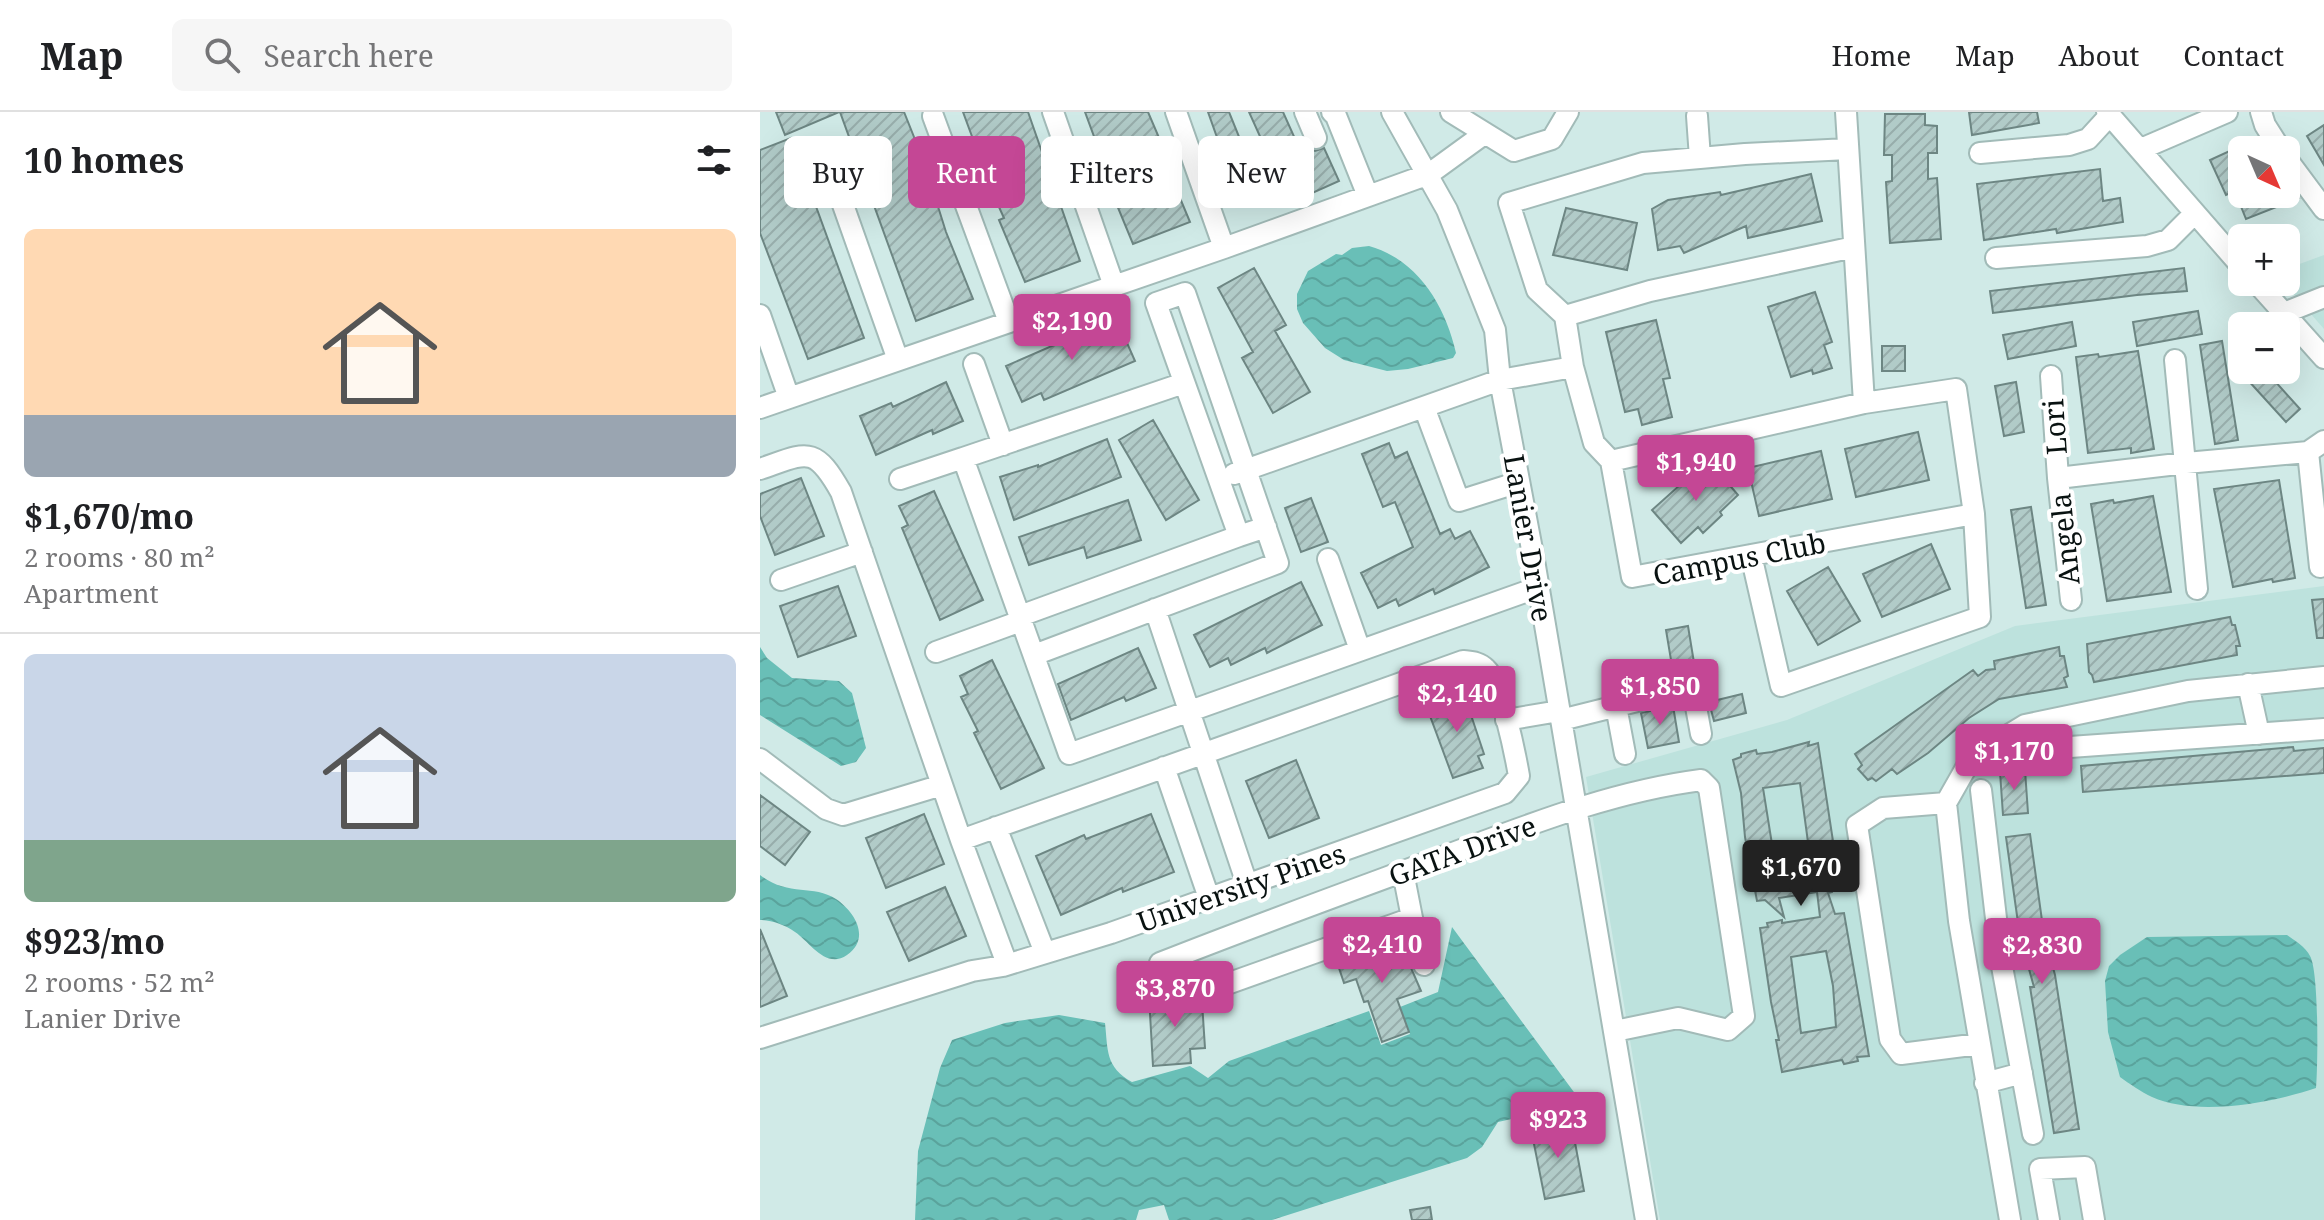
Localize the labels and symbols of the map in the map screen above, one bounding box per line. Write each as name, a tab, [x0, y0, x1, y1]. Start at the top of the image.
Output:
north arrow	[2228, 136, 2300, 208]
pin: $2,190	[1007, 294, 1137, 362]
street label: Lori	[2033, 398, 2075, 456]
pin: $1,940	[1631, 435, 1761, 503]
street label: Lanier Drive	[1496, 451, 1562, 625]
street label: Angela	[2040, 491, 2088, 587]
street label: Campus Club	[1649, 523, 1829, 593]
pin: $1,850	[1595, 659, 1725, 727]
pin: $2,140	[1392, 666, 1522, 734]
pin: $1,170	[1949, 724, 2079, 792]
street label: GATA Drive	[1383, 806, 1541, 894]
street label: University Pines	[1132, 834, 1350, 940]
pin: $1,670	[1736, 840, 1866, 908]
pin: $2,410	[1317, 917, 1447, 985]
pin: $2,830	[1977, 918, 2107, 986]
pin: $3,870	[1110, 961, 1240, 1029]
pin: $923	[1511, 1092, 1605, 1160]

